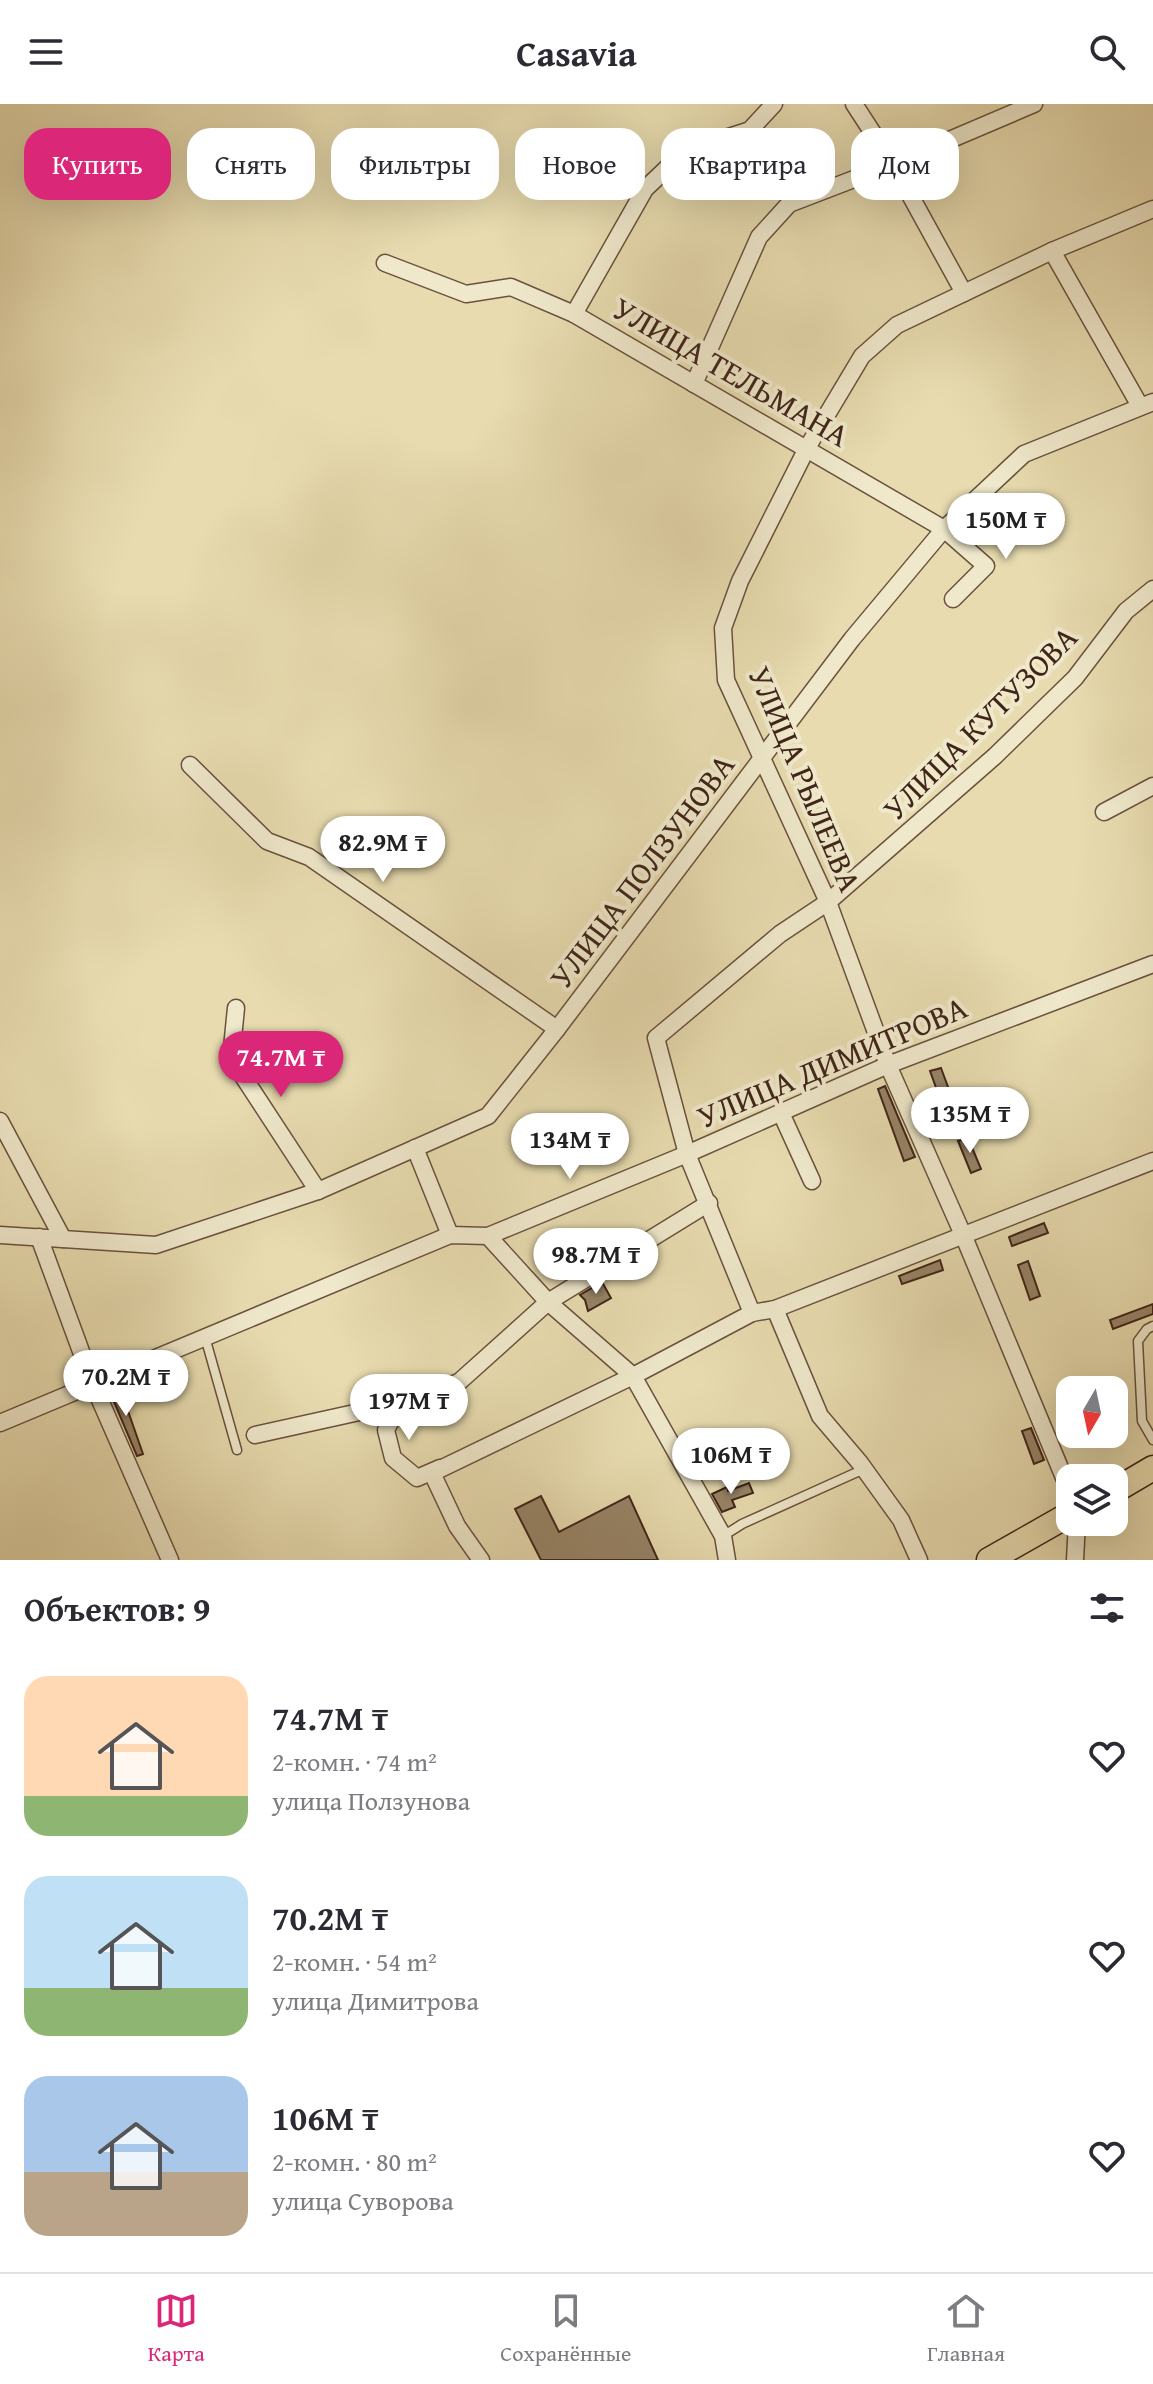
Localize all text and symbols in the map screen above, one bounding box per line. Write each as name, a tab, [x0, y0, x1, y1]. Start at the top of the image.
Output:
text: Casavia	[516, 26, 637, 79]
icon: menu	[24, 30, 68, 74]
icon: search	[1085, 30, 1129, 74]
chip: Купить	[24, 128, 171, 200]
chip: Снять	[187, 128, 315, 200]
chip: Фильтры	[331, 128, 499, 200]
chip: Новое	[515, 128, 645, 200]
chip: Квартира	[661, 128, 835, 200]
chip: Дом	[851, 128, 959, 200]
street label: УЛИЦА ТЕЛЬМАНА	[604, 285, 859, 459]
pin: 150M ₸	[941, 493, 1071, 561]
text: 150M ₸	[965, 499, 1047, 538]
street label: УЛИЦА КУТУЗОВА	[872, 614, 1088, 831]
street label: УЛИЦА РЫЛЕЕВА	[737, 659, 874, 899]
street label: УЛИЦА ПОЛЗУНОВА	[538, 743, 746, 998]
pin: 82.9M ₸	[309, 816, 457, 884]
text: 82.9M ₸	[338, 822, 428, 861]
street label: УЛИЦА ДИМИТРОВА	[689, 983, 975, 1140]
pin: 74.7M ₸	[207, 1031, 355, 1099]
text: 74.7M ₸	[236, 1037, 326, 1076]
pin: 135M ₸	[905, 1087, 1035, 1155]
text: 135M ₸	[929, 1093, 1011, 1132]
pin: 134M ₸	[505, 1113, 635, 1181]
text: 134M ₸	[529, 1119, 611, 1158]
pin: 98.7M ₸	[522, 1228, 670, 1296]
text: 98.7M ₸	[551, 1234, 641, 1273]
pin: 70.2M ₸	[52, 1350, 200, 1418]
text: 70.2M ₸	[81, 1356, 171, 1395]
pin: 197M ₸	[344, 1374, 474, 1442]
north arrow	[1056, 1376, 1128, 1448]
map controls	[1056, 1376, 1128, 1536]
text: 197M ₸	[368, 1380, 450, 1419]
pin: 106M ₸	[666, 1428, 796, 1496]
text: 106M ₸	[690, 1434, 772, 1473]
button: layers	[1056, 1464, 1128, 1536]
text: Объектов: 9	[24, 1584, 210, 1633]
icon: filters	[1085, 1586, 1129, 1630]
text: 74.7M ₸	[272, 1693, 389, 1742]
icon: home	[88, 1708, 184, 1804]
icon: heart	[1085, 1734, 1129, 1778]
text: 2-комн. · 74 m²	[272, 1742, 437, 1781]
text: улица Ползунова	[272, 1781, 470, 1820]
text: 70.2M ₸	[272, 1893, 389, 1942]
icon: home	[88, 1908, 184, 2004]
icon: heart	[1085, 1934, 1129, 1978]
text: 2-комн. · 54 m²	[272, 1942, 437, 1981]
text: улица Димитрова	[272, 1981, 479, 2020]
text: 106M ₸	[272, 2093, 379, 2142]
icon: home	[88, 2108, 184, 2204]
icon: heart	[1085, 2134, 1129, 2178]
text: 2-комн. · 80 m²	[272, 2142, 437, 2181]
text: улица Суворова	[272, 2181, 454, 2220]
tab: Карта	[148, 2289, 205, 2369]
tab: Сохранённые	[500, 2289, 631, 2369]
tab: Главная	[927, 2289, 1005, 2369]

